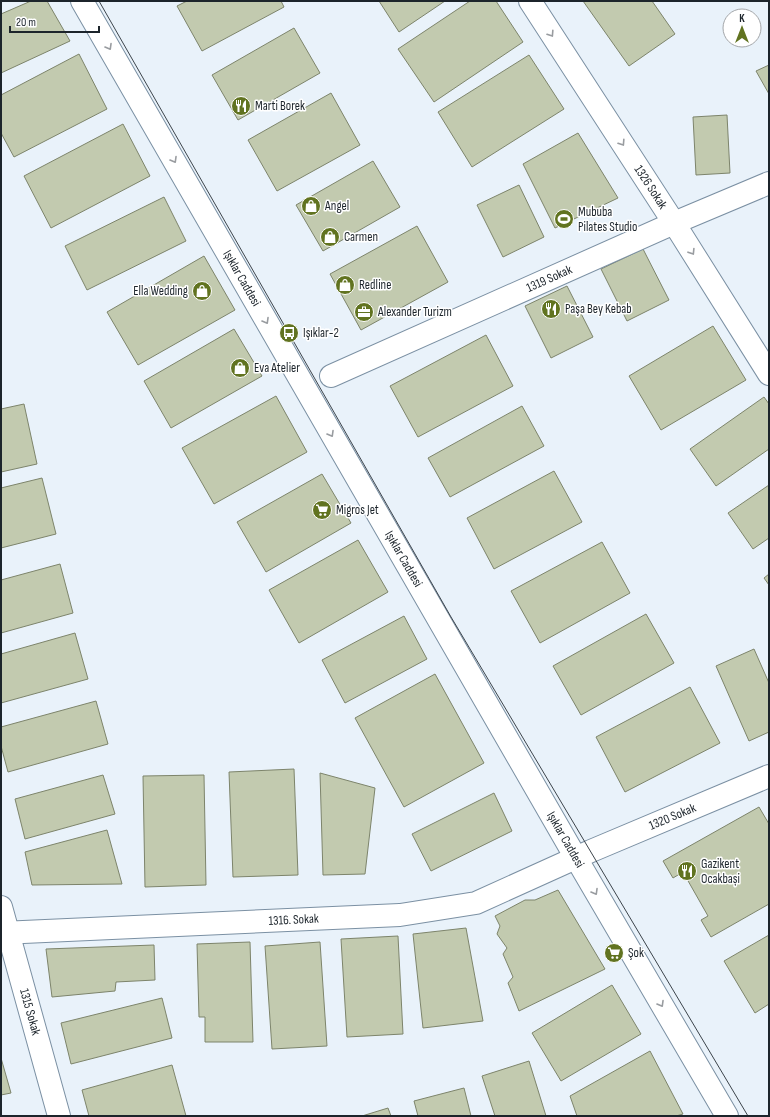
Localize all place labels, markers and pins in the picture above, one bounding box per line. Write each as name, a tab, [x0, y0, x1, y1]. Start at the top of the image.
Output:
restaurant icon: Marti Borek	[230, 95, 252, 117]
place label: Marti Borek	[255, 98, 305, 114]
shop icon: Angel	[300, 195, 322, 217]
place label: Angel	[324, 198, 349, 214]
place label: Mububa Pilates Studio	[578, 204, 637, 235]
sports icon: Mububa Pilates Studio	[553, 208, 575, 230]
shop icon: Carmen	[319, 226, 341, 248]
place label: Carmen	[344, 229, 378, 245]
shop icon: Redline	[334, 274, 356, 296]
place label: Redline	[359, 277, 391, 293]
shop icon: Ella Wedding	[191, 280, 213, 302]
place label: Ella Wedding	[133, 283, 188, 299]
restaurant icon: Paşa Bey Kebab	[540, 298, 562, 320]
office icon: Alexander Turizm	[353, 301, 375, 323]
place label: Paşa Bey Kebab	[565, 301, 632, 317]
place label: Alexander Turizm	[377, 304, 452, 320]
bus stop icon: Işıklar-2	[278, 322, 300, 344]
place label: Işıklar-2	[303, 325, 339, 341]
shop icon: Eva Atelier	[229, 357, 251, 379]
place label: Eva Atelier	[254, 360, 300, 376]
supermarket icon: Migros Jet	[311, 499, 333, 521]
place label: Migros Jet	[336, 502, 379, 518]
place label: Gazikent Ocakbași	[701, 856, 740, 887]
restaurant icon: Gazikent Ocakbași	[676, 860, 698, 882]
supermarket icon: Şok	[603, 942, 625, 964]
place label: Şok	[628, 945, 644, 961]

